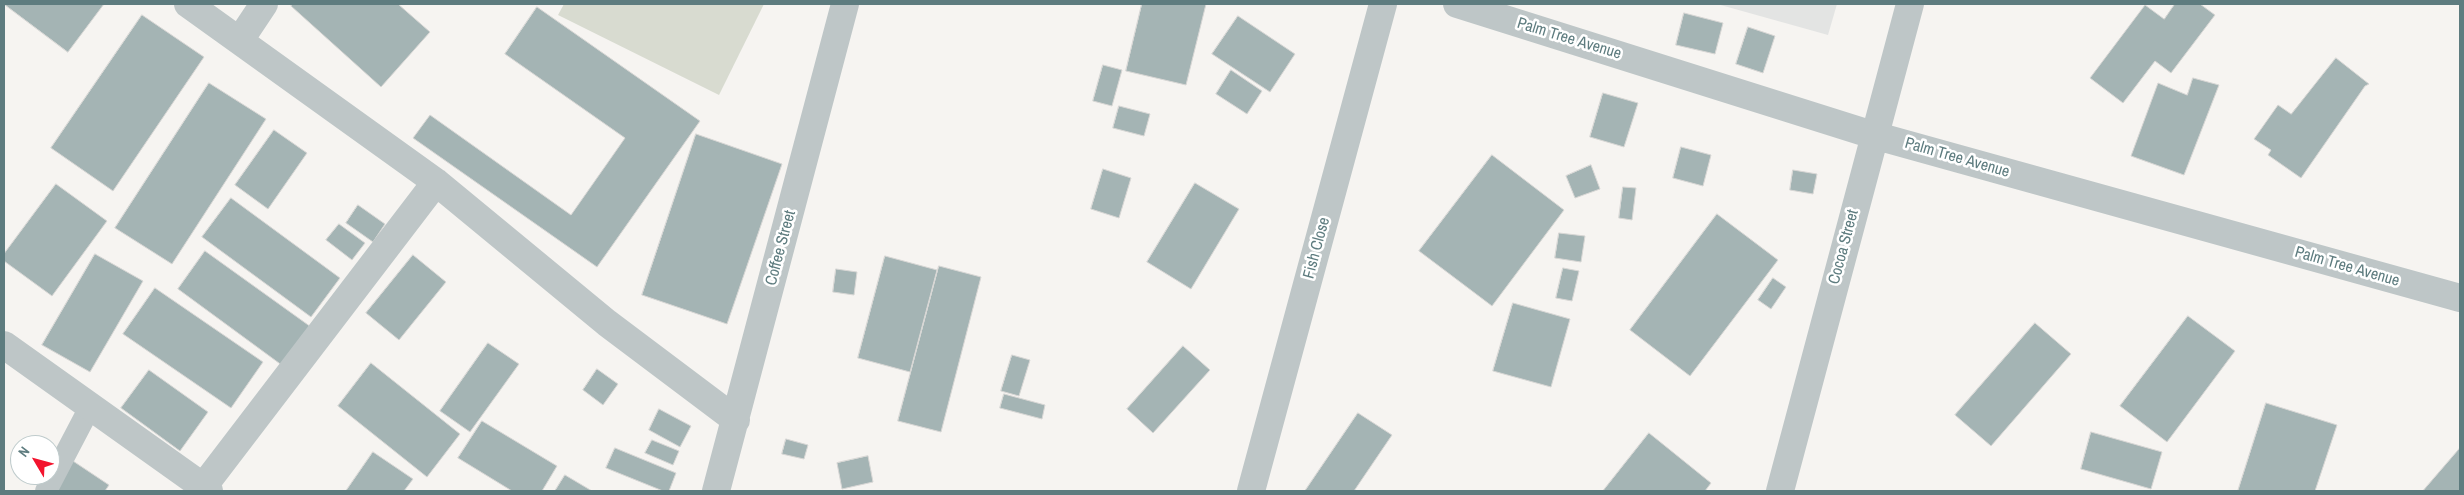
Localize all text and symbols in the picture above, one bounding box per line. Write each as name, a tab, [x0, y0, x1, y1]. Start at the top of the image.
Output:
street label: Palm Tree Avenue	[1515, 14, 1623, 64]
street label: Palm Tree Avenue	[1902, 134, 2012, 182]
street label: Coffee Street	[762, 208, 800, 288]
street label: Cocoa Street	[1825, 208, 1863, 286]
street label: Fish Close	[1300, 215, 1334, 281]
street label: Palm Tree Avenue	[2292, 243, 2402, 291]
north arrow	[10, 435, 60, 485]
text: N	[14, 443, 33, 460]

